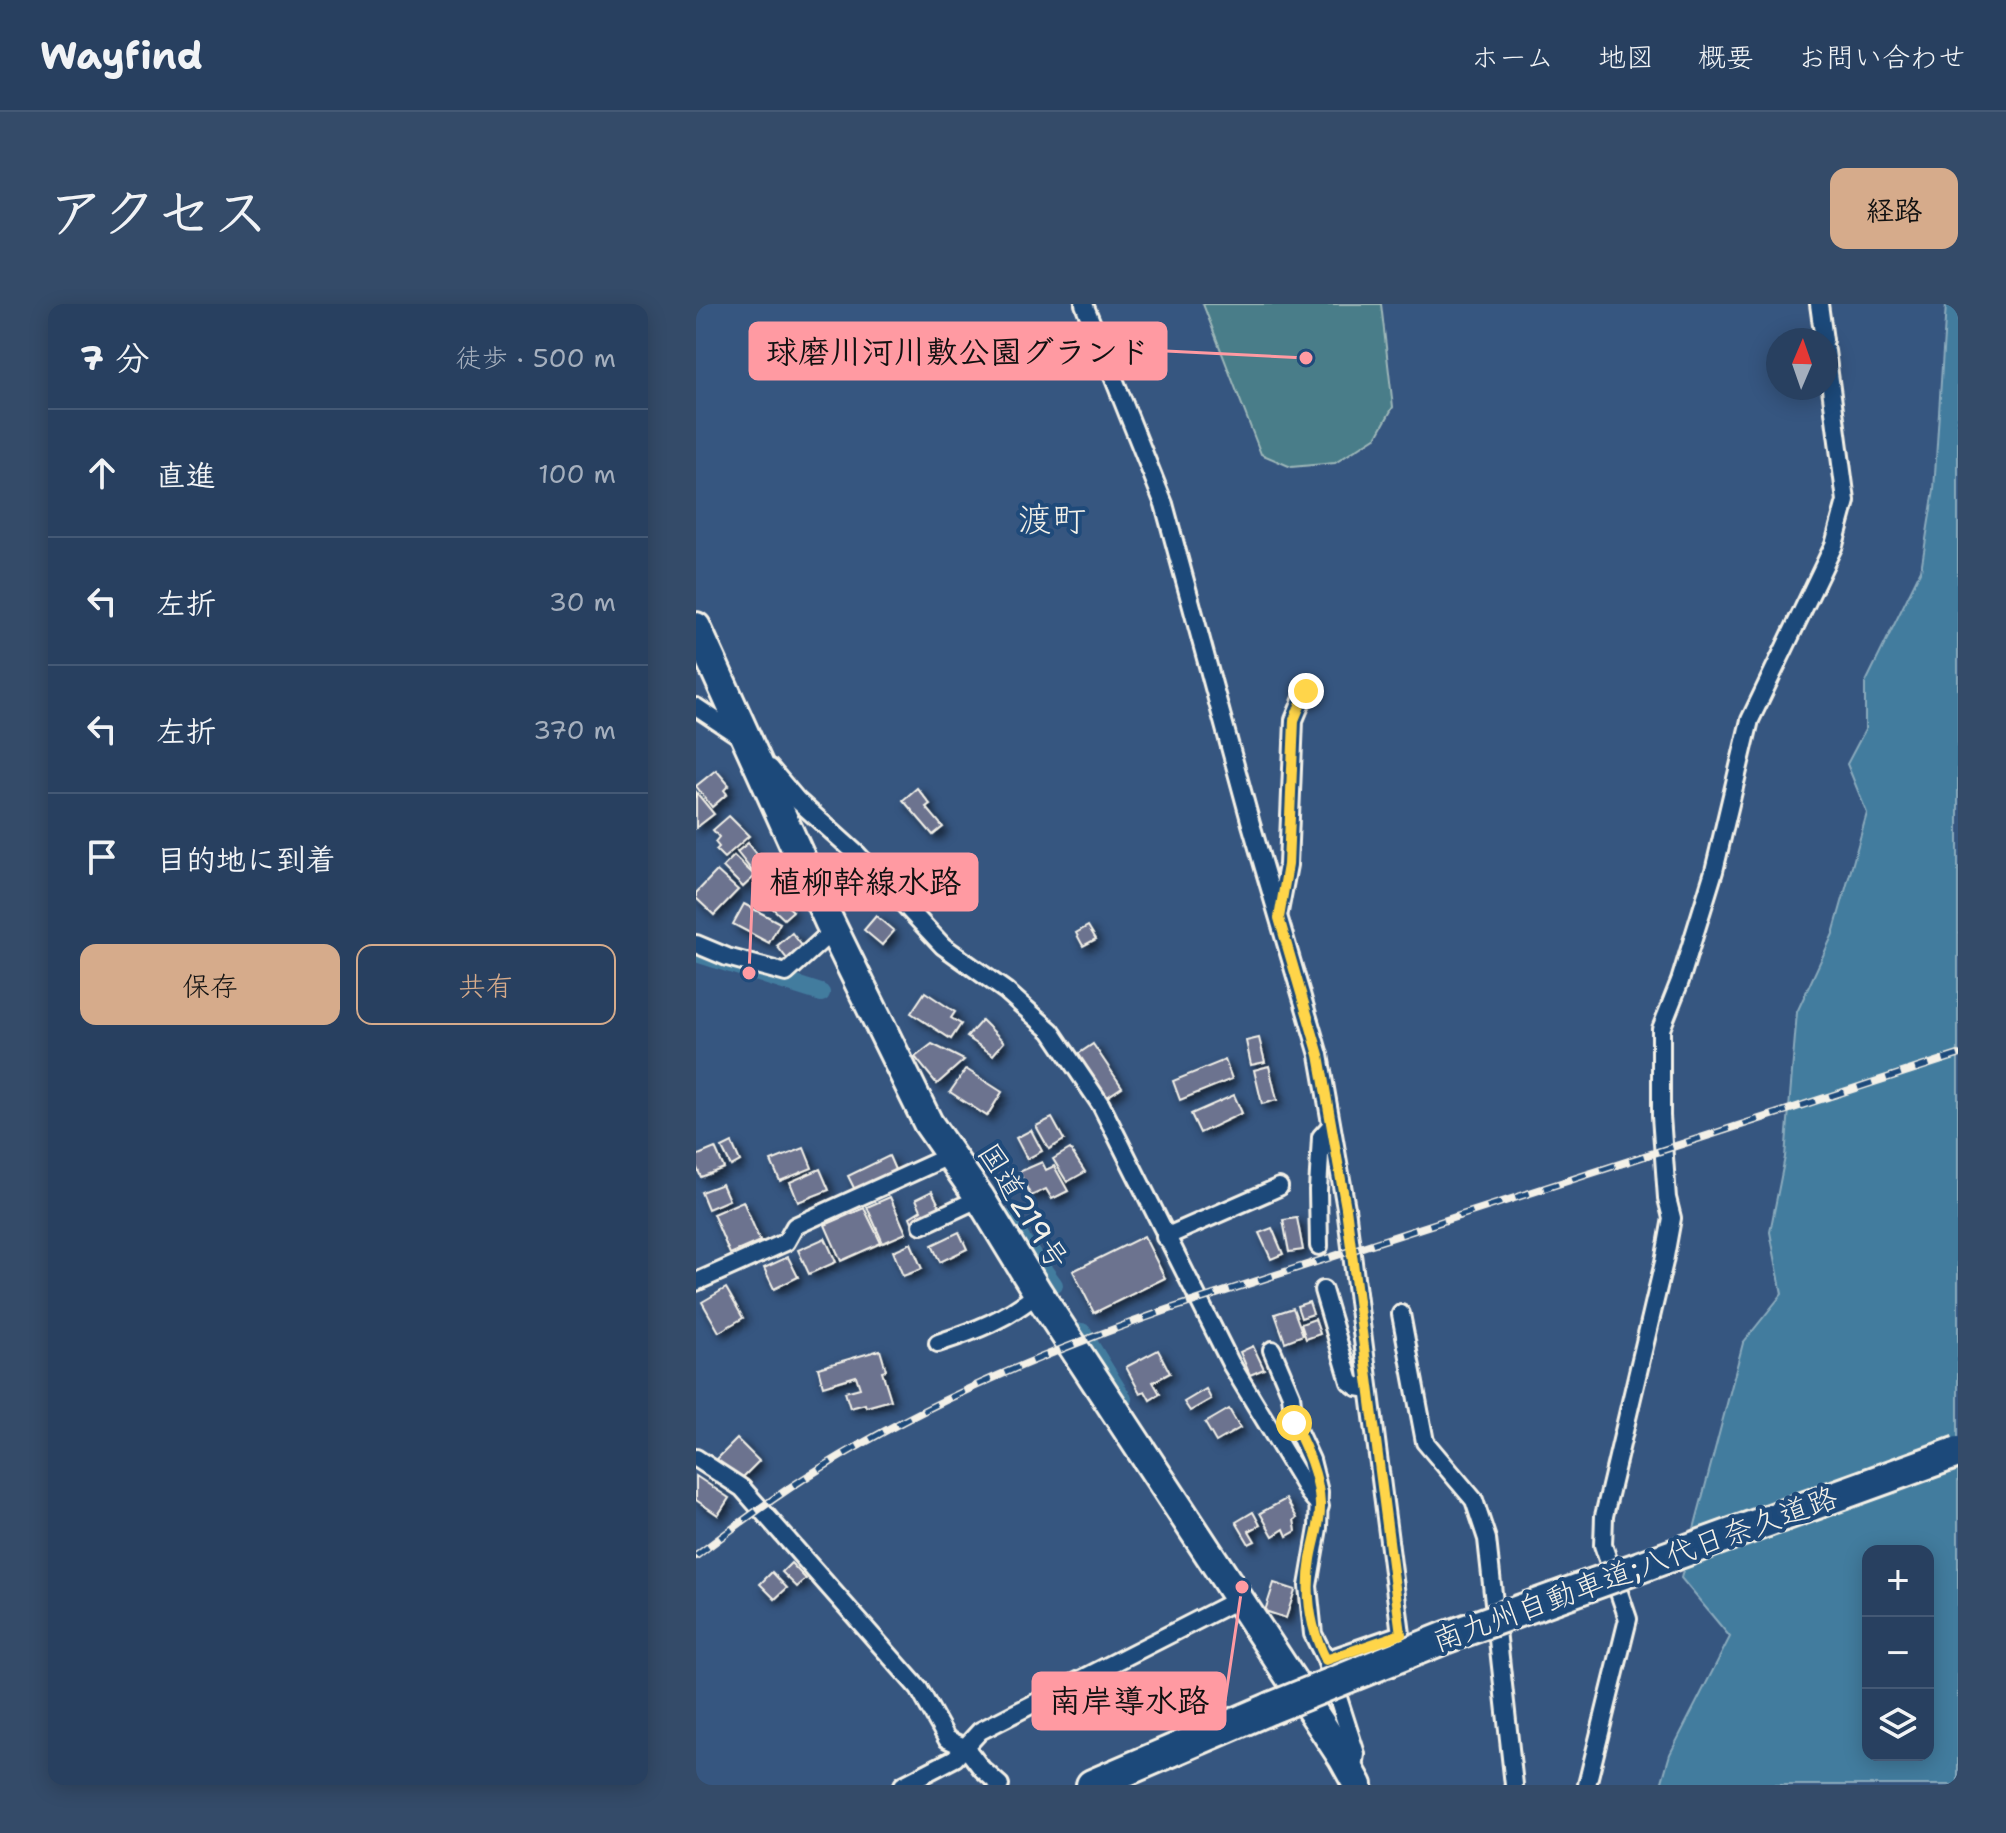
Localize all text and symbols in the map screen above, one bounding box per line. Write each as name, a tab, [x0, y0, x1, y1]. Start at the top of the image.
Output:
text: Wayfind	[40, 30, 203, 81]
text: ホーム	[1471, 38, 1554, 76]
text: 地図	[1598, 38, 1654, 76]
text: 概要	[1698, 38, 1754, 76]
text: お問い合わせ	[1798, 38, 1966, 76]
button: 経路	[1830, 168, 1958, 249]
text: アクセス	[48, 175, 269, 250]
callout: 球磨川河川敷公園グランド	[750, 323, 1166, 379]
north arrow	[1766, 328, 1838, 400]
text: 球磨川河川敷公園グランド	[766, 330, 1150, 373]
text: 7 分	[80, 335, 150, 381]
text: 徒歩 · 500 m	[456, 340, 616, 375]
icon: ahead	[80, 451, 124, 495]
text: 直進	[156, 455, 216, 496]
text: 100 m	[538, 456, 616, 491]
district label: 渡町	[1018, 496, 1086, 542]
icon: left	[80, 579, 124, 623]
text: 左折	[156, 583, 216, 624]
text: 30 m	[549, 584, 616, 619]
route end	[1288, 673, 1324, 709]
icon: left	[80, 707, 124, 751]
text: 左折	[156, 711, 216, 752]
text: 370 m	[533, 712, 616, 747]
icon: arrive	[80, 835, 124, 879]
text: 目的地に到着	[156, 839, 336, 880]
callout: 植柳幹線水路	[753, 854, 977, 910]
text: 植柳幹線水路	[769, 860, 961, 903]
button: 保存	[80, 944, 340, 1025]
button: 共有	[356, 944, 616, 1025]
street label: 国道219号	[968, 1135, 1078, 1277]
route start	[1276, 1405, 1312, 1441]
street label: 南九州自動車道;八代日奈久道路	[1427, 1476, 1843, 1661]
map controls	[1862, 1545, 1934, 1761]
button: +	[1862, 1545, 1934, 1617]
button: −	[1862, 1617, 1934, 1689]
callout: 南岸導水路	[1033, 1673, 1225, 1729]
text: 南岸導水路	[1049, 1679, 1209, 1722]
button: layers	[1862, 1689, 1934, 1761]

